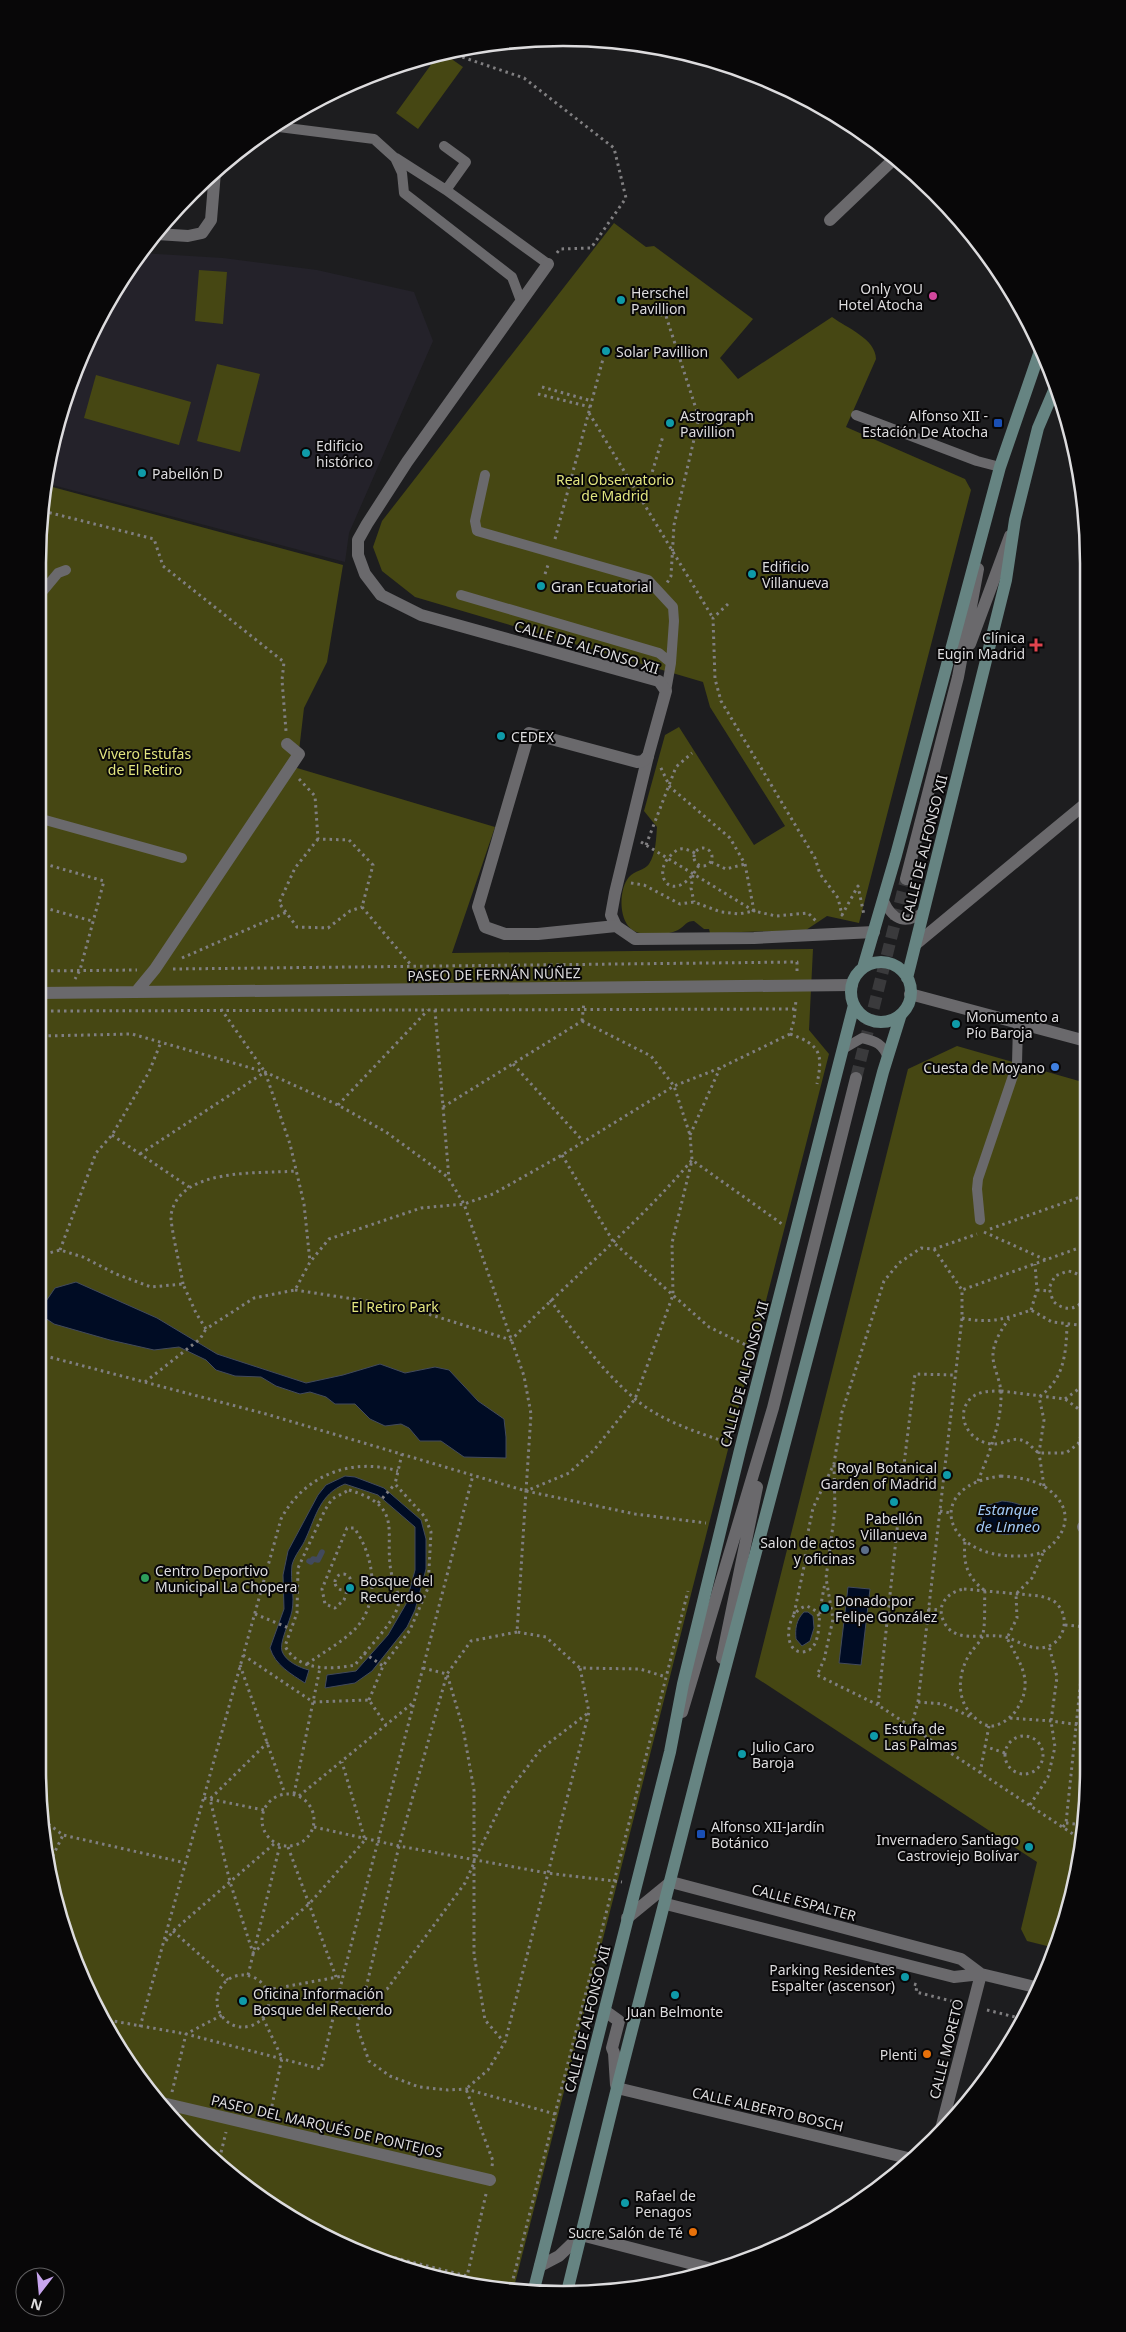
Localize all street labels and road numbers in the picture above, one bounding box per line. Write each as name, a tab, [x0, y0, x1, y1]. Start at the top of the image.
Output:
street label: CALLE DE ALFONSO XII	[512, 616, 662, 678]
street label: CALLE DE ALFONSO XII	[897, 772, 951, 923]
street label: PASEO DE FERNÁN NÚÑEZ	[407, 963, 581, 985]
street label: CALLE DE ALFONSO XII	[715, 1299, 773, 1449]
street label: CALLE ESPALTER	[750, 1879, 859, 1925]
street label: CALLE DE ALFONSO XII	[560, 1943, 614, 2094]
street label: CALLE MORETO	[924, 1997, 968, 2101]
street label: CALLE ALBERTO BOSCH	[690, 2082, 846, 2136]
street label: PASEO DEL MARQUÉS DE PONTEJOS	[209, 2090, 445, 2162]

